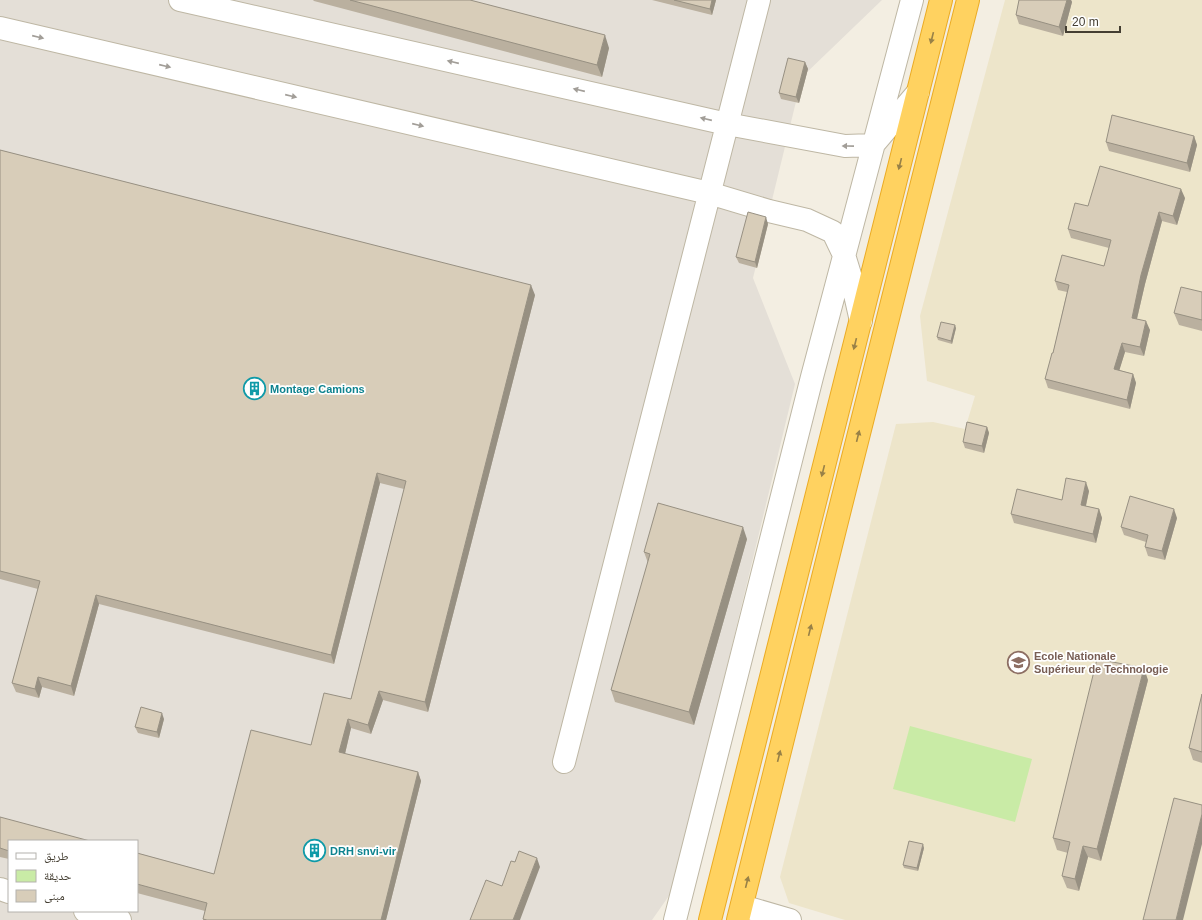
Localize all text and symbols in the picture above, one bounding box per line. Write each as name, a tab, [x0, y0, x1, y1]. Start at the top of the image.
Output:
scale bar	[1066, 8, 1120, 34]
text: 20 m	[1072, 15, 1099, 29]
one-way arrow	[928, 32, 934, 44]
one-way arrow	[32, 34, 44, 40]
one-way arrow	[446, 58, 459, 64]
one-way arrow	[158, 64, 171, 70]
one-way arrow	[573, 87, 586, 93]
one-way arrow	[285, 93, 297, 99]
one-way arrow	[700, 116, 712, 122]
one-way arrow	[412, 123, 424, 129]
one-way arrow	[841, 143, 854, 149]
one-way arrow	[897, 158, 903, 170]
one-way arrow	[852, 339, 858, 351]
building icon: Montage Camions	[242, 376, 268, 402]
place label: Montage Camions	[270, 383, 365, 395]
one-way arrow	[855, 429, 861, 441]
one-way arrow	[820, 464, 826, 477]
one-way arrow	[807, 624, 813, 636]
school or university icon: Ecole Nationale Supérieur de Technologie	[1005, 649, 1031, 675]
place label: Ecole Nationale Supérieur de Technologie	[1034, 650, 1168, 675]
one-way arrow	[776, 750, 782, 762]
building icon: DRH snvi-vir	[302, 838, 328, 864]
legend	[8, 840, 138, 912]
place label: DRH snvi-vir	[330, 845, 397, 857]
text: طريق	[44, 849, 69, 863]
text: حديقة	[44, 869, 72, 883]
one-way arrow	[745, 876, 751, 888]
text: مبنى	[44, 889, 65, 903]

